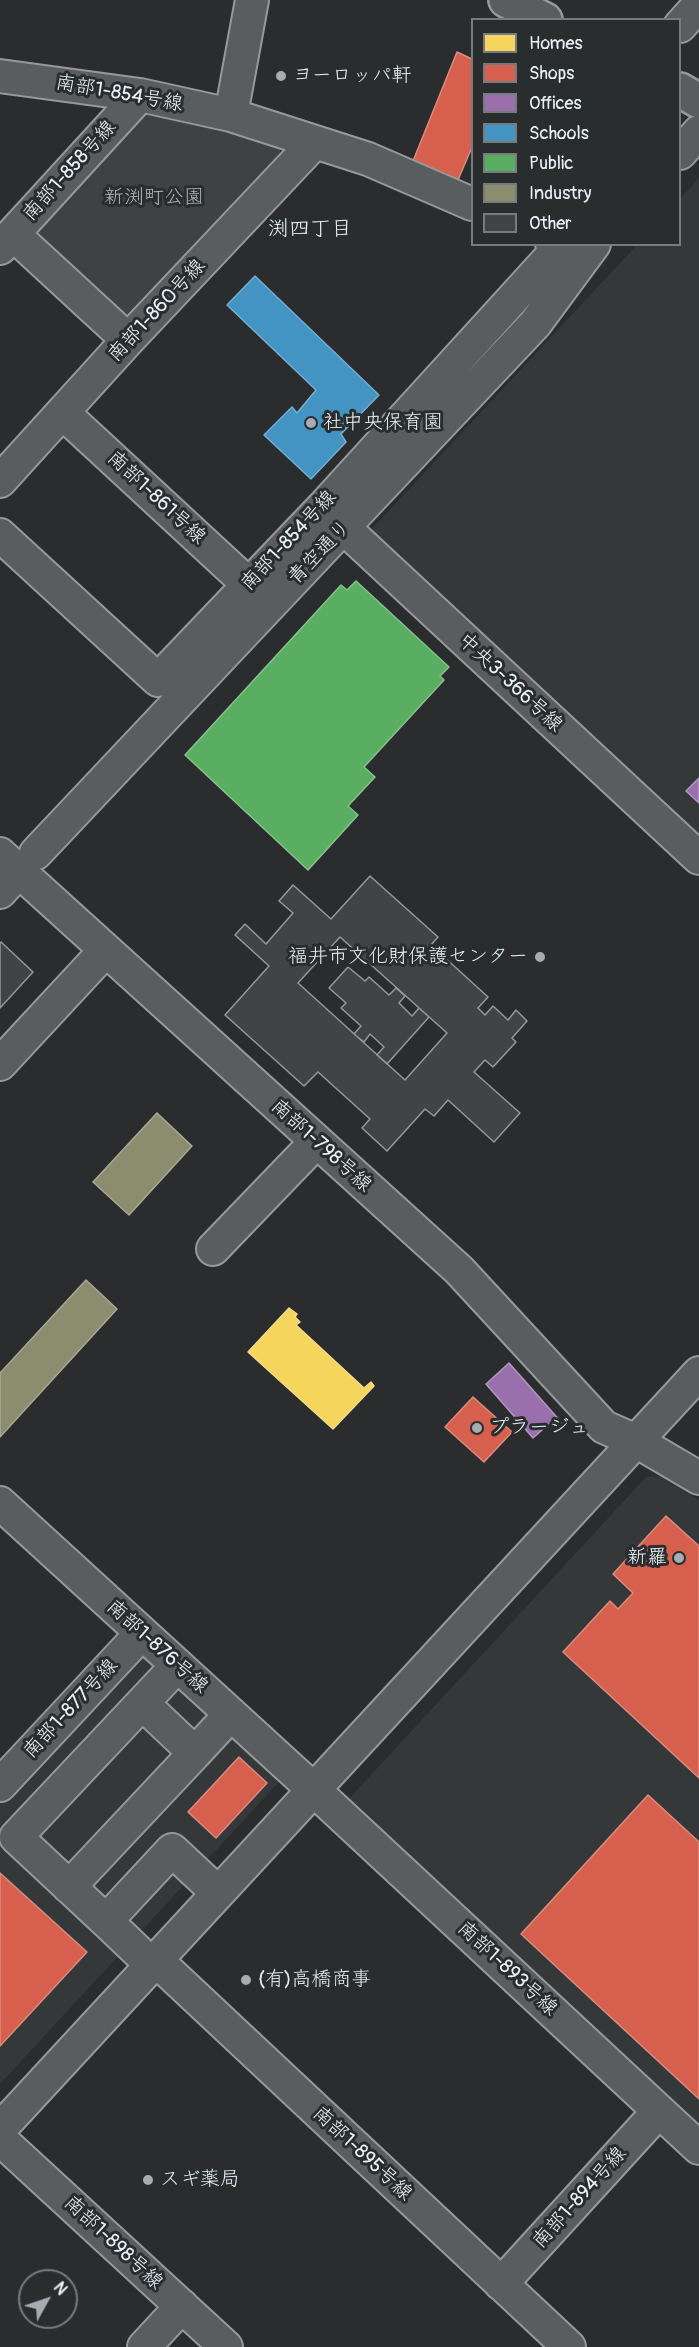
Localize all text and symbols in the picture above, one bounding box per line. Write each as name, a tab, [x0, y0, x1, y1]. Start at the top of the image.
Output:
legend	[471, 18, 681, 246]
text: Homes	[529, 32, 582, 55]
text: Shops	[529, 62, 574, 85]
place label: ヨーロッパ軒	[293, 64, 412, 88]
marker: ヨーロッパ軒	[274, 69, 288, 83]
street label: 南部1-854号線	[53, 71, 185, 117]
text: Offices	[529, 92, 581, 115]
street label: 南部1-858号線	[18, 116, 122, 226]
text: Schools	[529, 122, 589, 145]
text: Public	[529, 152, 573, 175]
text: Industry	[529, 182, 592, 205]
park label: 新渕町公園	[104, 186, 204, 210]
text: Other	[529, 212, 571, 235]
district label: 渕四丁目	[268, 217, 352, 243]
street label: 南部1-860号線	[103, 255, 211, 367]
place label: 社中央保育園	[323, 411, 443, 435]
marker: 社中央保育園	[304, 416, 318, 430]
street label: 南部1-861号線	[102, 446, 210, 550]
street label: 南部1-854号線	[236, 486, 342, 596]
street label: 青空通り	[284, 516, 356, 590]
street label: 中央3-366号線	[453, 628, 567, 738]
place label: 福井市文化財保護センター	[288, 945, 528, 969]
marker: 福井市文化財保護センター	[533, 950, 547, 964]
street label: 南部1-798号線	[266, 1094, 376, 1198]
place label: プラージュ	[489, 1416, 589, 1440]
marker: プラージュ	[470, 1421, 484, 1435]
place label: 新羅	[627, 1546, 667, 1570]
marker: 新羅	[672, 1551, 686, 1565]
street label: 南部1-876号線	[101, 1595, 213, 1699]
street label: 南部1-877号線	[19, 1654, 123, 1764]
street label: 南部1-893号線	[452, 1917, 562, 2021]
place label: (有)高橋商事	[258, 1968, 371, 1992]
marker: (有)高橋商事	[239, 1973, 253, 1987]
street label: 南部1-895号線	[307, 2102, 417, 2206]
street label: 南部1-894号線	[528, 2142, 632, 2254]
place label: スギ薬局	[160, 2168, 240, 2192]
marker: スギ薬局	[141, 2173, 155, 2187]
street label: 南部1-898号線	[58, 2191, 168, 2295]
north arrow	[18, 2269, 78, 2329]
text: N	[49, 2278, 71, 2299]

